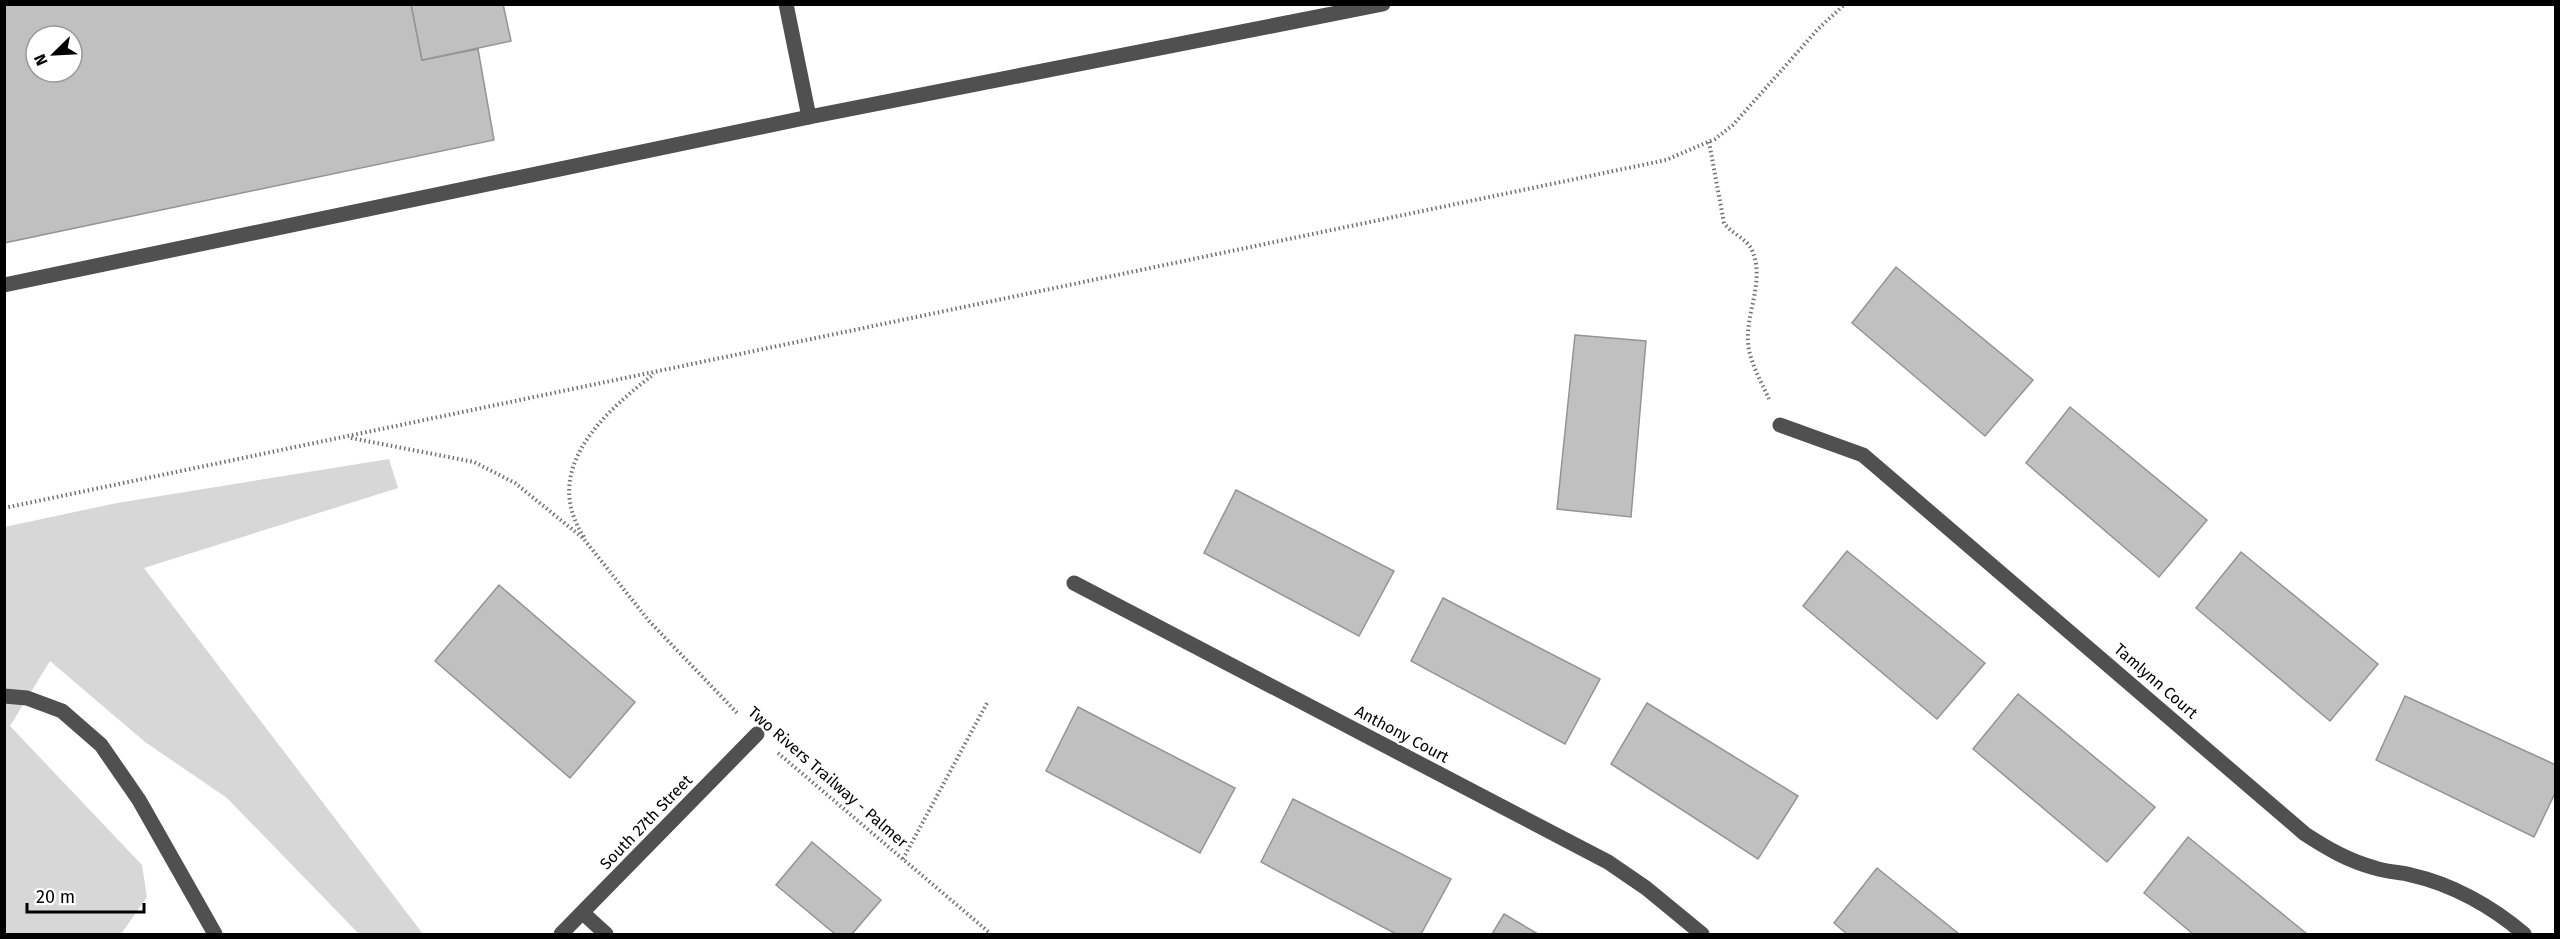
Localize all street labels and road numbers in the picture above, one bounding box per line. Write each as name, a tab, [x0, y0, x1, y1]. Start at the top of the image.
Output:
street label: Tamlynn Court	[2110, 640, 2202, 723]
street label: Anthony Court	[1352, 701, 1452, 767]
street label: Two Rivers Trailway - Palmer	[744, 702, 912, 852]
street label: South 27th Street	[596, 770, 696, 873]

